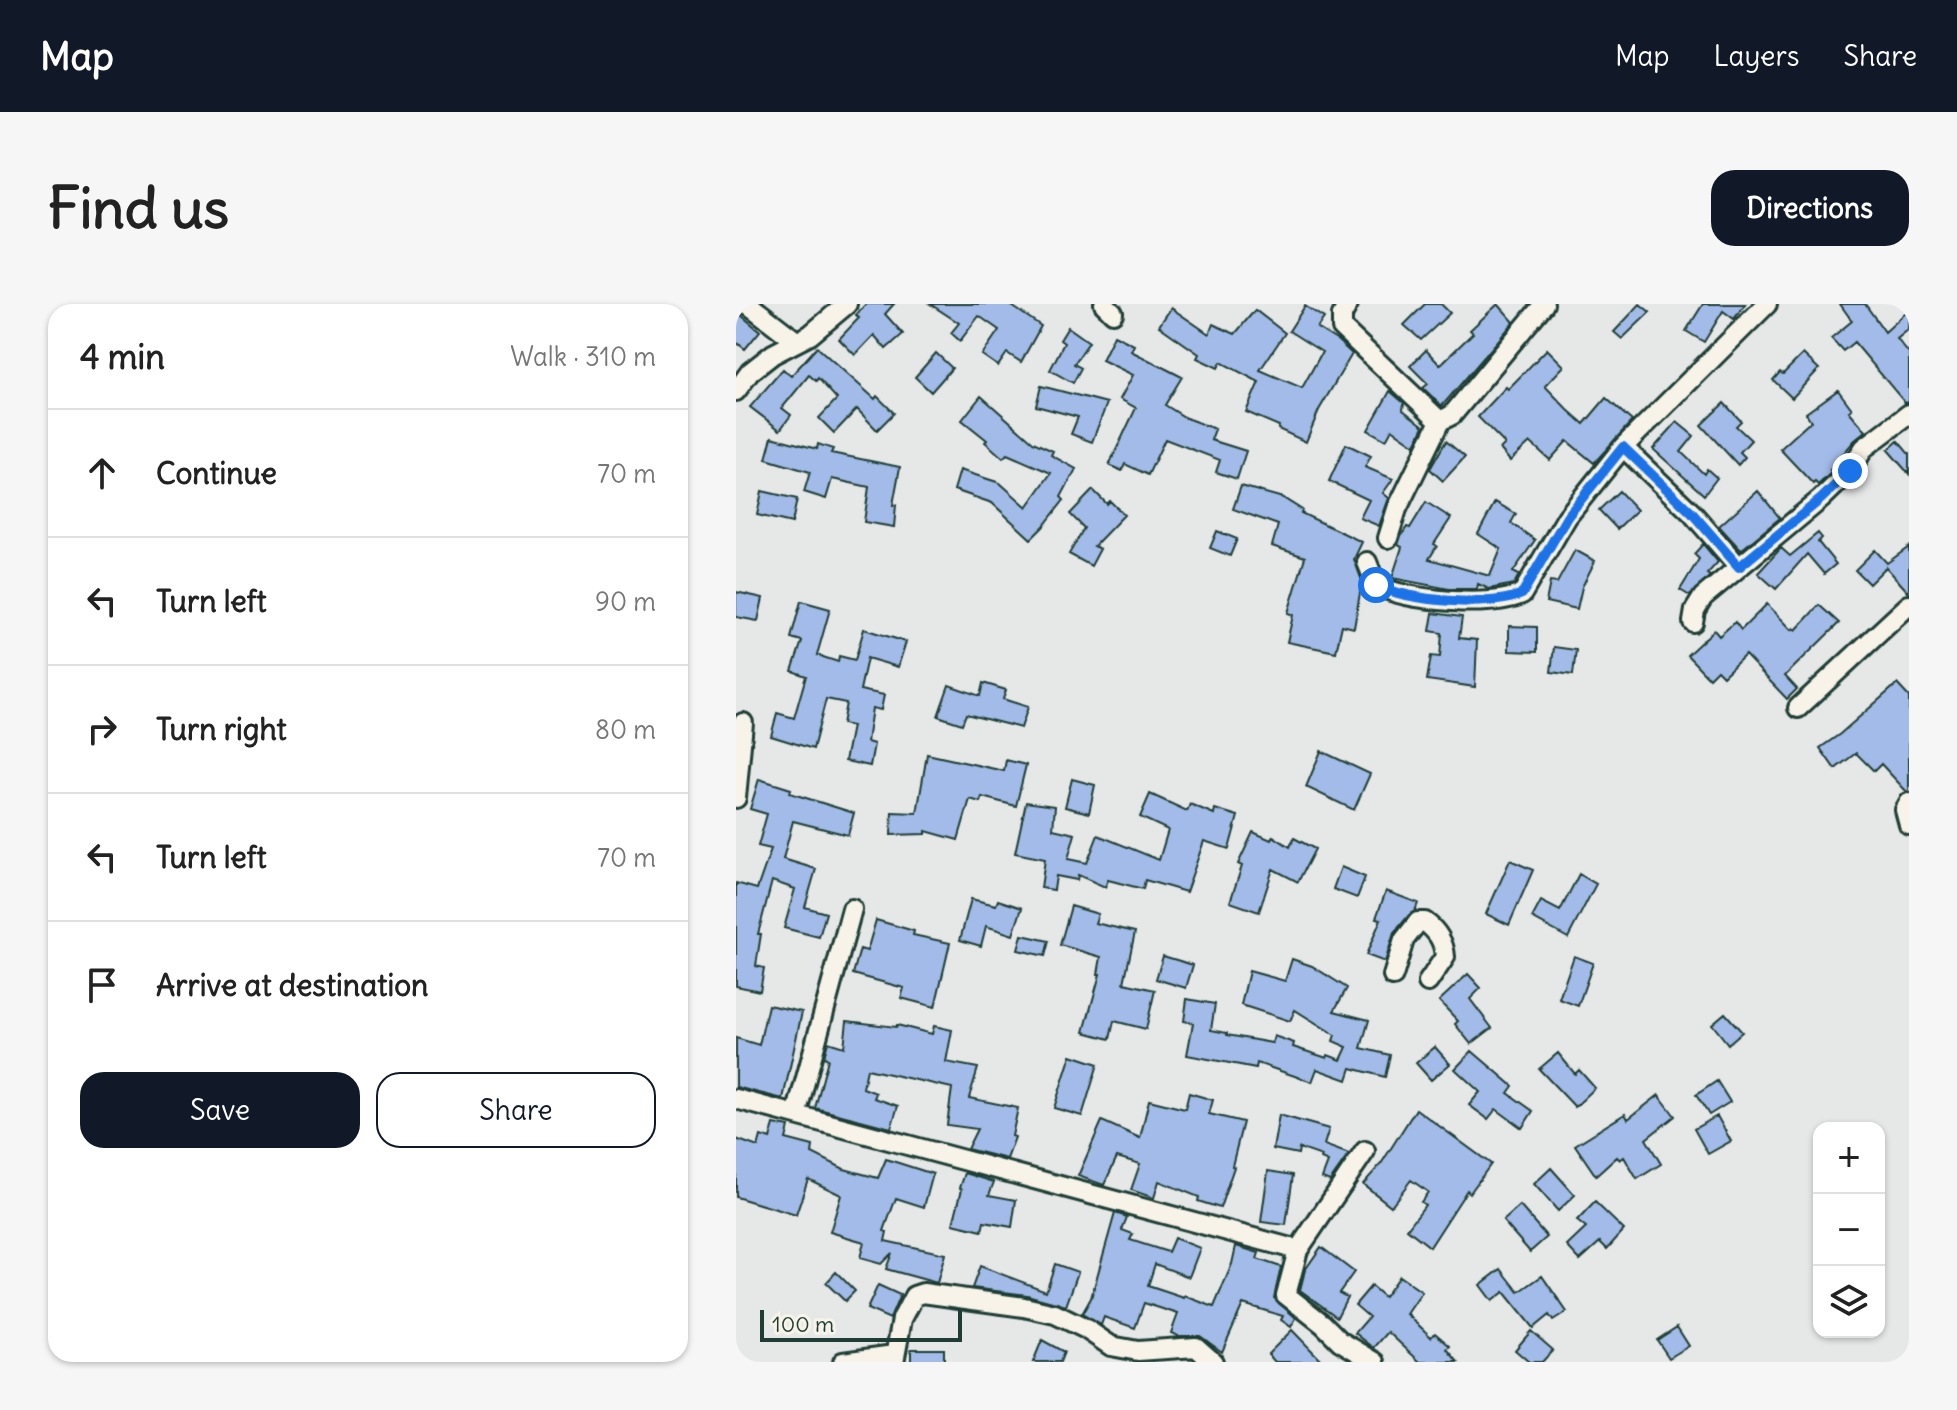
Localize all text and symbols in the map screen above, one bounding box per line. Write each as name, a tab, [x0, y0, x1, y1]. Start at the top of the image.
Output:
text: Map	[40, 33, 114, 80]
text: Map	[1615, 38, 1670, 74]
text: Layers	[1714, 38, 1800, 74]
text: Share	[1844, 38, 1917, 74]
button: Directions	[1711, 170, 1909, 246]
text: Find us	[48, 173, 229, 243]
text: 4 min	[80, 335, 165, 378]
text: Walk · 310 m	[510, 340, 656, 373]
icon: ahead	[80, 451, 124, 495]
route end	[1832, 453, 1868, 489]
text: Continue	[156, 454, 277, 492]
text: 70 m	[597, 457, 656, 490]
route start	[1358, 567, 1394, 603]
icon: left	[80, 579, 124, 623]
text: Turn left	[156, 582, 267, 620]
text: 90 m	[595, 585, 656, 618]
icon: right	[80, 707, 124, 751]
text: Turn right	[156, 710, 287, 748]
text: 80 m	[595, 713, 656, 746]
icon: left	[80, 835, 124, 879]
text: Turn left	[156, 838, 267, 876]
text: 70 m	[597, 841, 656, 874]
icon: arrive	[80, 963, 124, 1007]
text: Arrive at destination	[156, 966, 428, 1004]
button: Save	[80, 1072, 360, 1148]
button: Share	[376, 1072, 656, 1148]
map controls	[1813, 1122, 1885, 1338]
button: +	[1813, 1122, 1885, 1194]
button: −	[1813, 1194, 1885, 1266]
button: layers	[1813, 1266, 1885, 1338]
scale bar	[760, 1306, 962, 1342]
text: 100 m	[772, 1310, 834, 1338]

